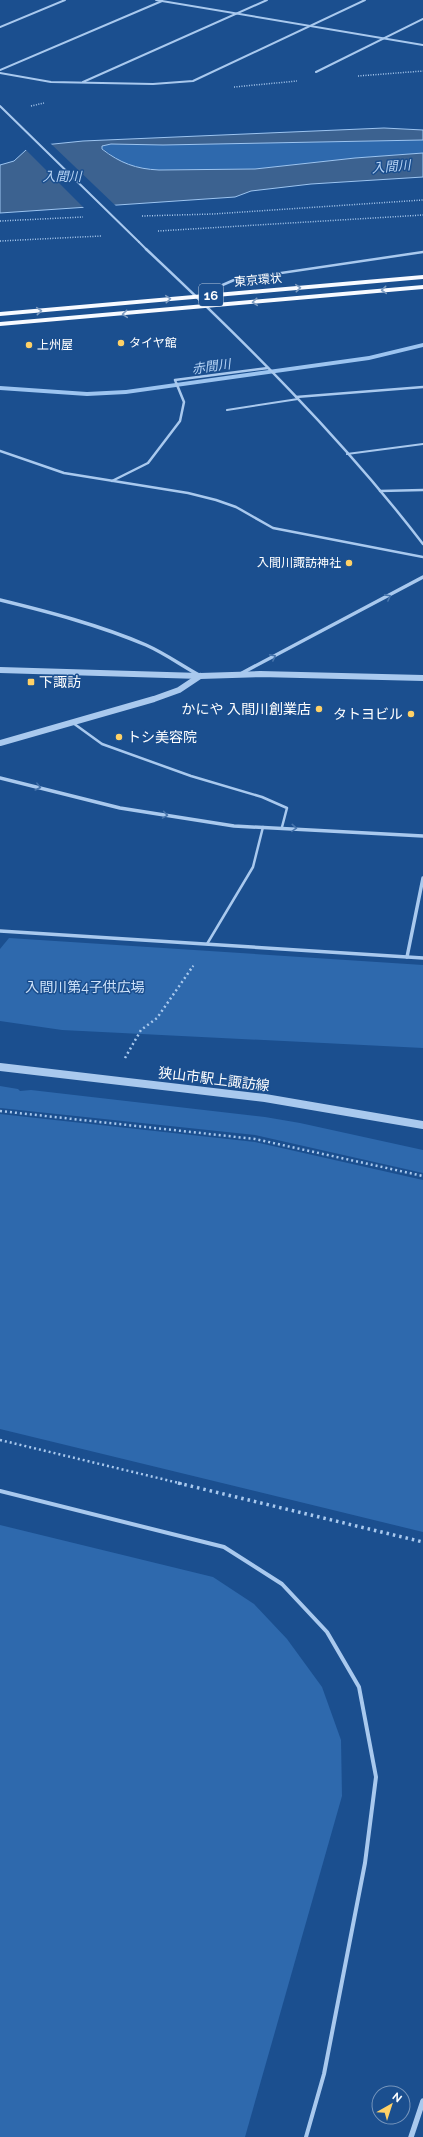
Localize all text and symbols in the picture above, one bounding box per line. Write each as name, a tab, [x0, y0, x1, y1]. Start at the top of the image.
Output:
water label: 入間川	[371, 157, 413, 176]
water label: 入間川	[42, 169, 83, 184]
street label: 東京環状	[233, 271, 283, 289]
one-way arrow	[295, 283, 301, 292]
road number: 16	[199, 284, 223, 306]
one-way arrow	[381, 286, 387, 295]
one-way arrow	[165, 295, 171, 304]
one-way arrow	[252, 298, 258, 307]
one-way arrow	[36, 306, 42, 315]
one-way arrow	[122, 309, 128, 318]
place label: タイヤ館	[129, 336, 177, 350]
place label: 上州屋	[37, 338, 73, 352]
marker: タイヤ館	[116, 338, 126, 348]
marker: 上州屋	[24, 340, 34, 350]
water label: 赤間川	[191, 356, 233, 377]
place label: 入間川諏訪神社	[257, 556, 341, 570]
marker: 入間川諏訪神社	[344, 558, 354, 568]
one-way arrow	[384, 594, 391, 601]
one-way arrow	[269, 654, 276, 662]
place label: 下諏訪	[39, 674, 81, 690]
marker: 下諏訪	[26, 677, 36, 687]
place label: かにや 入間川創業店	[181, 701, 311, 717]
marker: かにや 入間川創業店	[314, 704, 324, 714]
place label: タトヨビル	[333, 706, 403, 722]
marker: タトヨビル	[406, 709, 416, 719]
place label: トシ美容院	[127, 729, 197, 745]
marker: トシ美容院	[114, 732, 124, 742]
one-way arrow	[35, 783, 41, 791]
one-way arrow	[162, 810, 168, 819]
one-way arrow	[291, 824, 297, 833]
park label: 入間川第4子供広場	[25, 979, 145, 995]
street label: 狭山市駅上諏訪線	[157, 1064, 271, 1094]
north arrow	[371, 2085, 411, 2125]
text: N	[390, 2090, 404, 2105]

